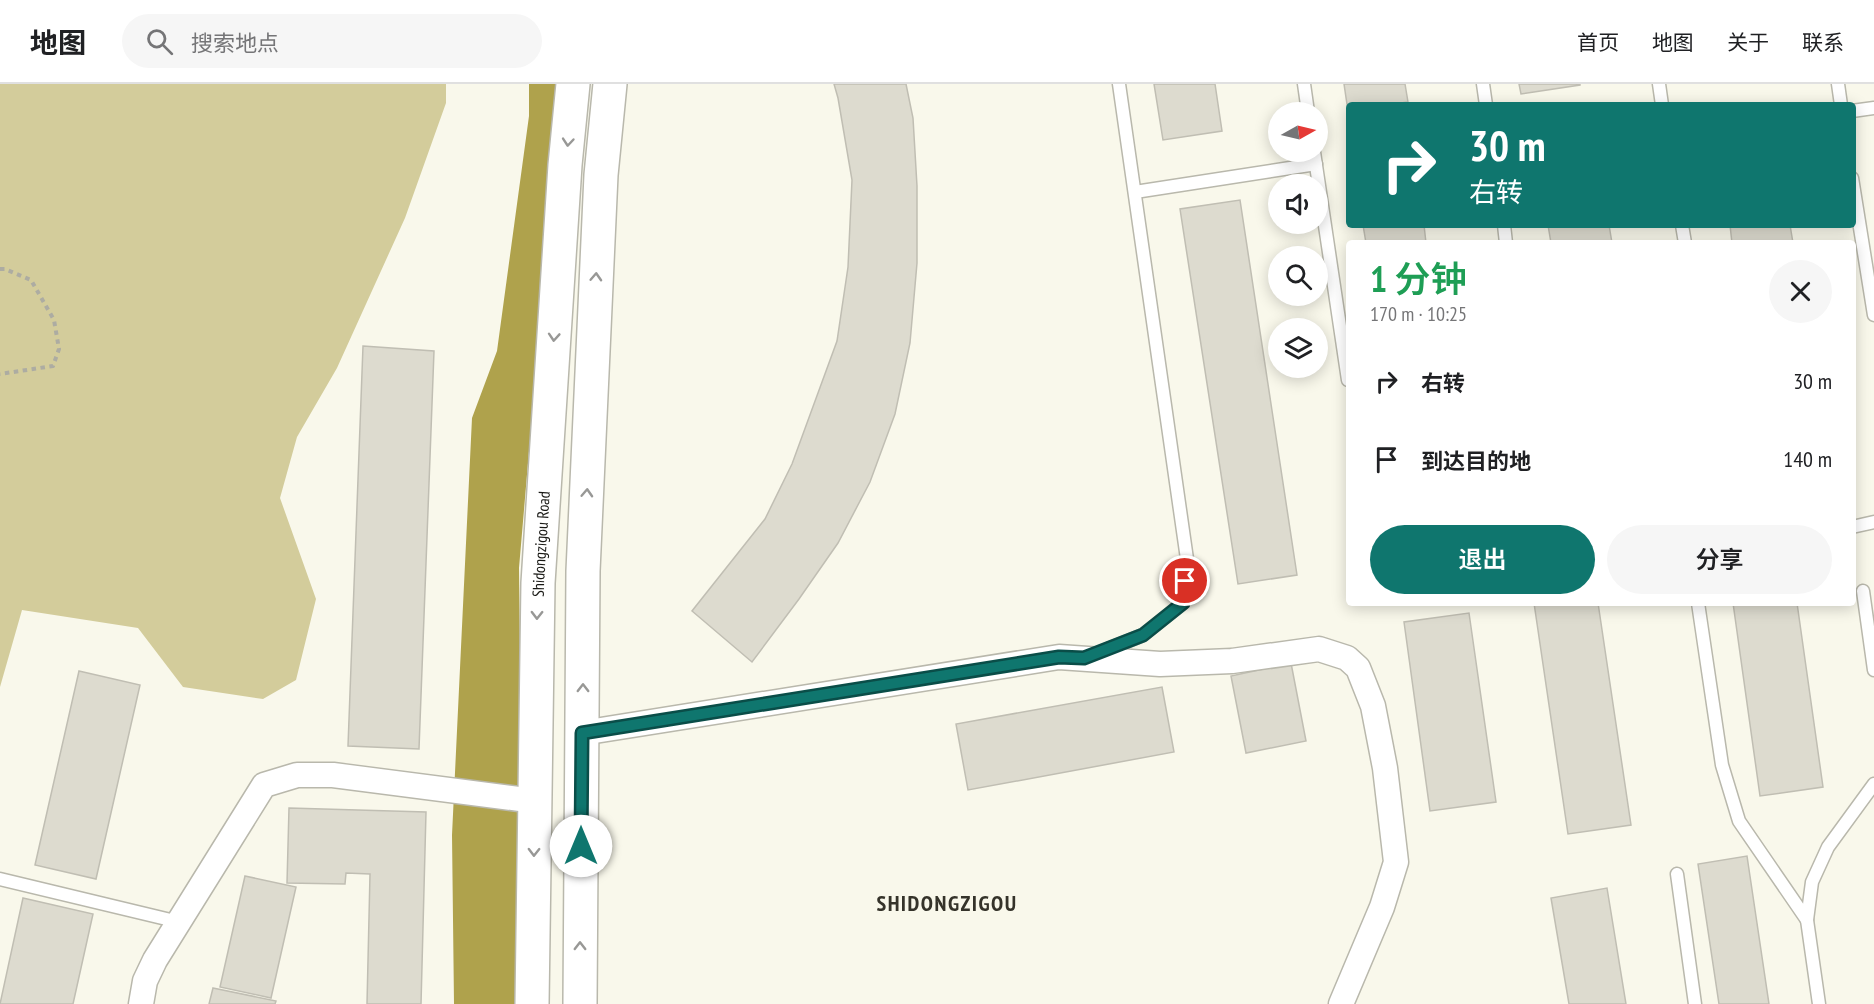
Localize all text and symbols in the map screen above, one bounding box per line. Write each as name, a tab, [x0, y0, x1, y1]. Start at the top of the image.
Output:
search box	[122, 14, 542, 68]
text: 地图	[30, 24, 86, 61]
icon: search	[143, 25, 176, 58]
text: 搜索地点	[191, 29, 279, 57]
text: 首页	[1577, 29, 1619, 56]
text: 地图	[1652, 29, 1694, 56]
text: 关于	[1727, 29, 1769, 56]
text: 联系	[1802, 29, 1844, 56]
north arrow	[1268, 102, 1328, 162]
map controls	[1268, 102, 1328, 378]
text: 30 m	[1469, 118, 1546, 173]
icon: right	[1370, 126, 1448, 204]
one-way arrow	[562, 138, 575, 147]
button: sound	[1268, 174, 1328, 234]
text: 右转	[1469, 175, 1523, 209]
button: search	[1268, 246, 1328, 306]
text: 1 分钟	[1370, 255, 1467, 302]
button: close	[1769, 260, 1832, 323]
one-way arrow	[590, 272, 603, 281]
text: 170 m · 10:25	[1370, 301, 1467, 327]
button: layers	[1268, 318, 1328, 378]
one-way arrow	[548, 332, 561, 341]
icon: right	[1370, 365, 1403, 398]
text: 30 m	[1793, 367, 1832, 395]
text: 右转	[1421, 369, 1465, 397]
icon: arrive	[1370, 443, 1403, 476]
text: 140 m	[1783, 445, 1832, 473]
text: 到达目的地	[1421, 447, 1531, 475]
one-way arrow	[580, 488, 593, 497]
street label: Shidongzigou Road	[528, 491, 554, 597]
button: 退出	[1370, 525, 1595, 594]
button: 分享	[1607, 525, 1832, 594]
pin	[1159, 555, 1210, 606]
icon: arrive	[1168, 564, 1201, 597]
one-way arrow	[531, 611, 543, 620]
one-way arrow	[576, 683, 589, 692]
position arrow	[549, 814, 613, 878]
one-way arrow	[528, 848, 541, 857]
district label: SHIDONGZIGOU	[876, 889, 1018, 917]
one-way arrow	[574, 941, 586, 950]

